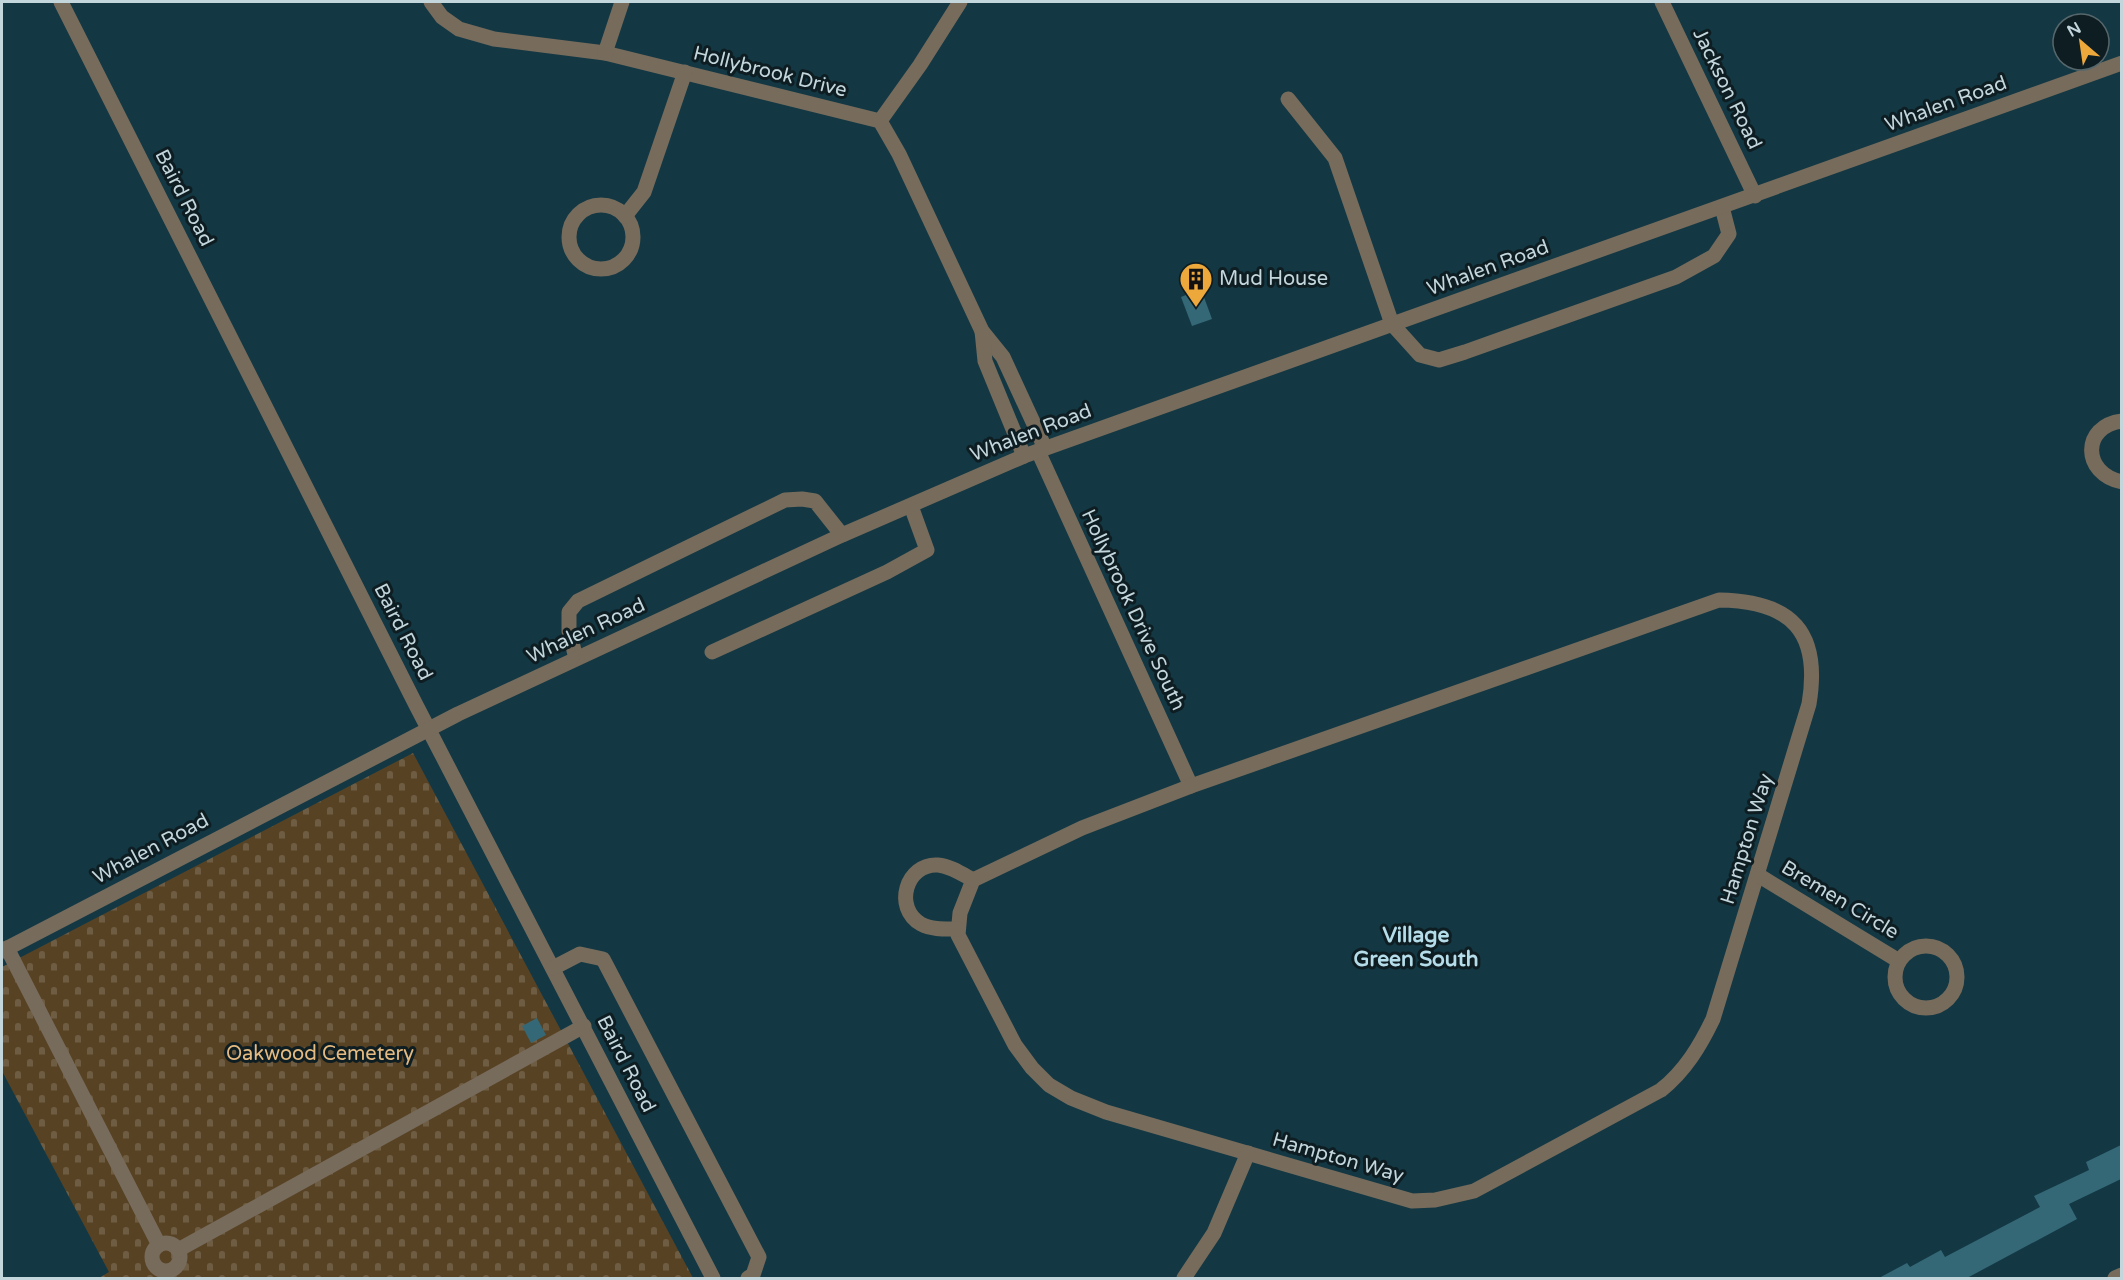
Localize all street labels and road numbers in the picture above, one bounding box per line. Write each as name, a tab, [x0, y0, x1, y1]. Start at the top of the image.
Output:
street label: Jackson Road	[1687, 25, 1767, 153]
street label: Hollybrook Drive	[691, 41, 849, 103]
street label: Whalen Road	[1882, 71, 2010, 137]
street label: Baird Road	[149, 146, 219, 250]
street label: Whalen Road	[1424, 235, 1552, 301]
street label: Whalen Road	[967, 399, 1095, 467]
street label: Hollybrook Drive South	[1076, 506, 1190, 714]
street label: Baird Road	[368, 580, 438, 684]
street label: Whalen Road	[523, 593, 649, 669]
street label: Hampton Way	[1716, 770, 1778, 907]
street label: Whalen Road	[89, 808, 213, 890]
street label: Bremen Circle	[1777, 856, 1903, 944]
street label: Baird Road	[591, 1012, 661, 1116]
street label: Hampton Way	[1270, 1128, 1407, 1188]

